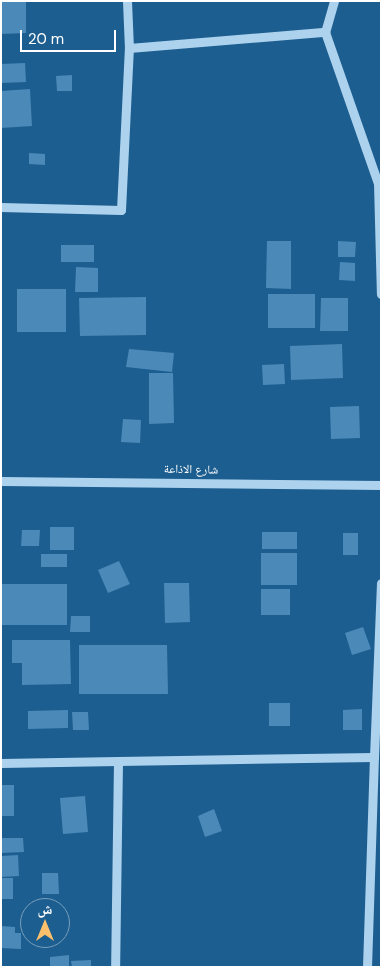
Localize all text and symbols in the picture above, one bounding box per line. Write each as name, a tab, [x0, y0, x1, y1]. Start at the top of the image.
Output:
scale bar	[22, 20, 119, 52]
text: 20 m	[28, 29, 64, 49]
street label: شارع الاذاعة	[164, 462, 218, 478]
north arrow	[20, 898, 70, 948]
text: ش	[38, 900, 52, 918]

